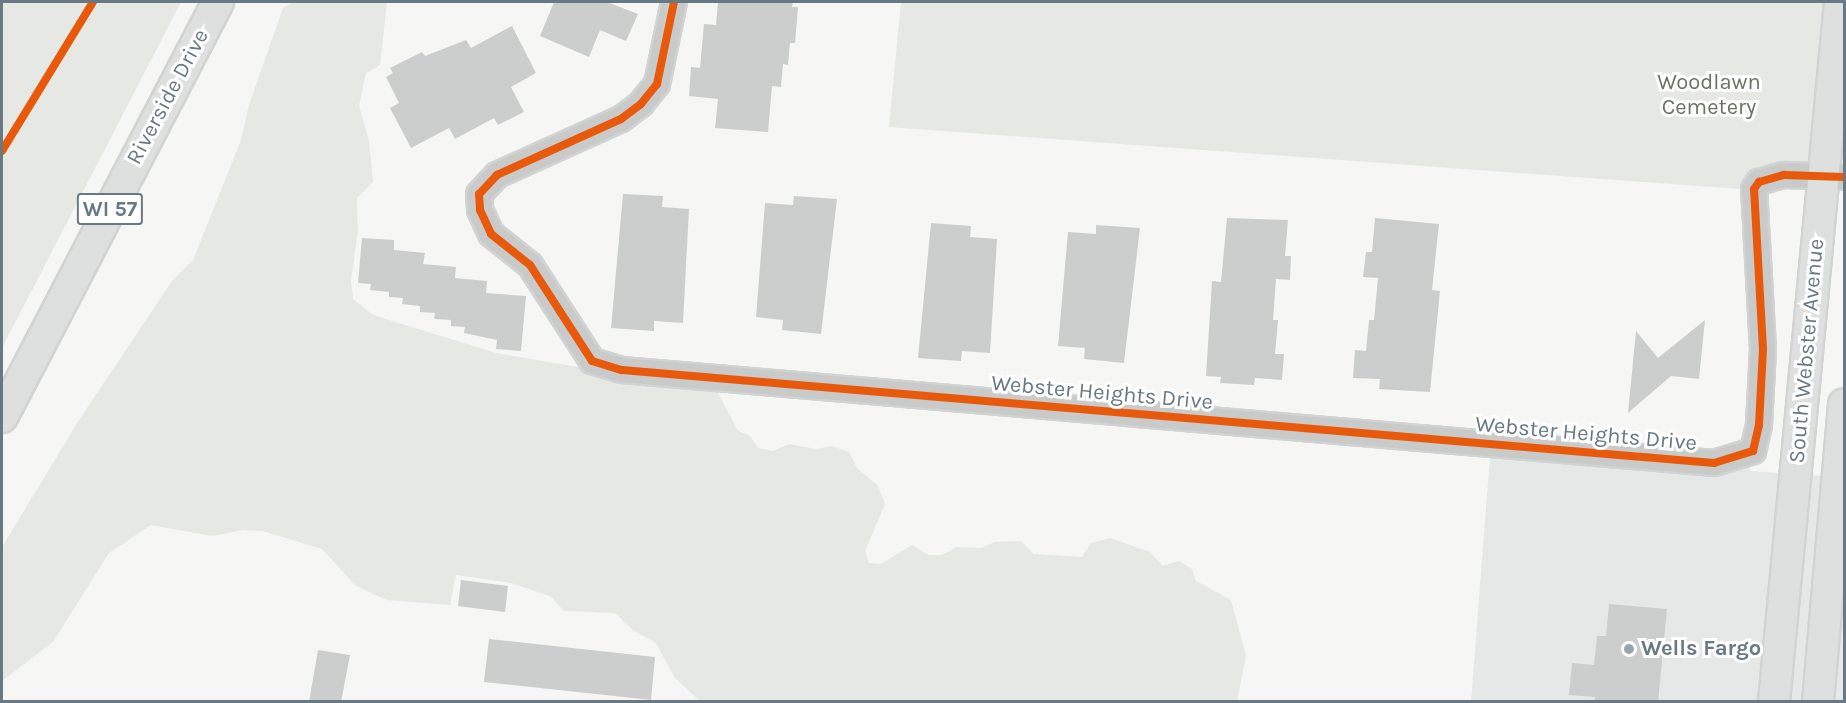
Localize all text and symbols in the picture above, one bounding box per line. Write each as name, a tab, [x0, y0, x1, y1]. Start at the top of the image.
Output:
street label: Riverside Drive	[121, 25, 215, 169]
park label: Woodlawn Cemetery	[1657, 69, 1761, 120]
road number: WI 57	[76, 191, 144, 227]
street label: South Webster Avenue	[1784, 238, 1830, 464]
street label: Webster Heights Drive	[990, 370, 1214, 416]
street label: Webster Heights Drive	[1474, 411, 1698, 457]
place label: Wells Fargo	[1641, 636, 1761, 662]
marker: Wells Fargo	[1622, 642, 1636, 656]

